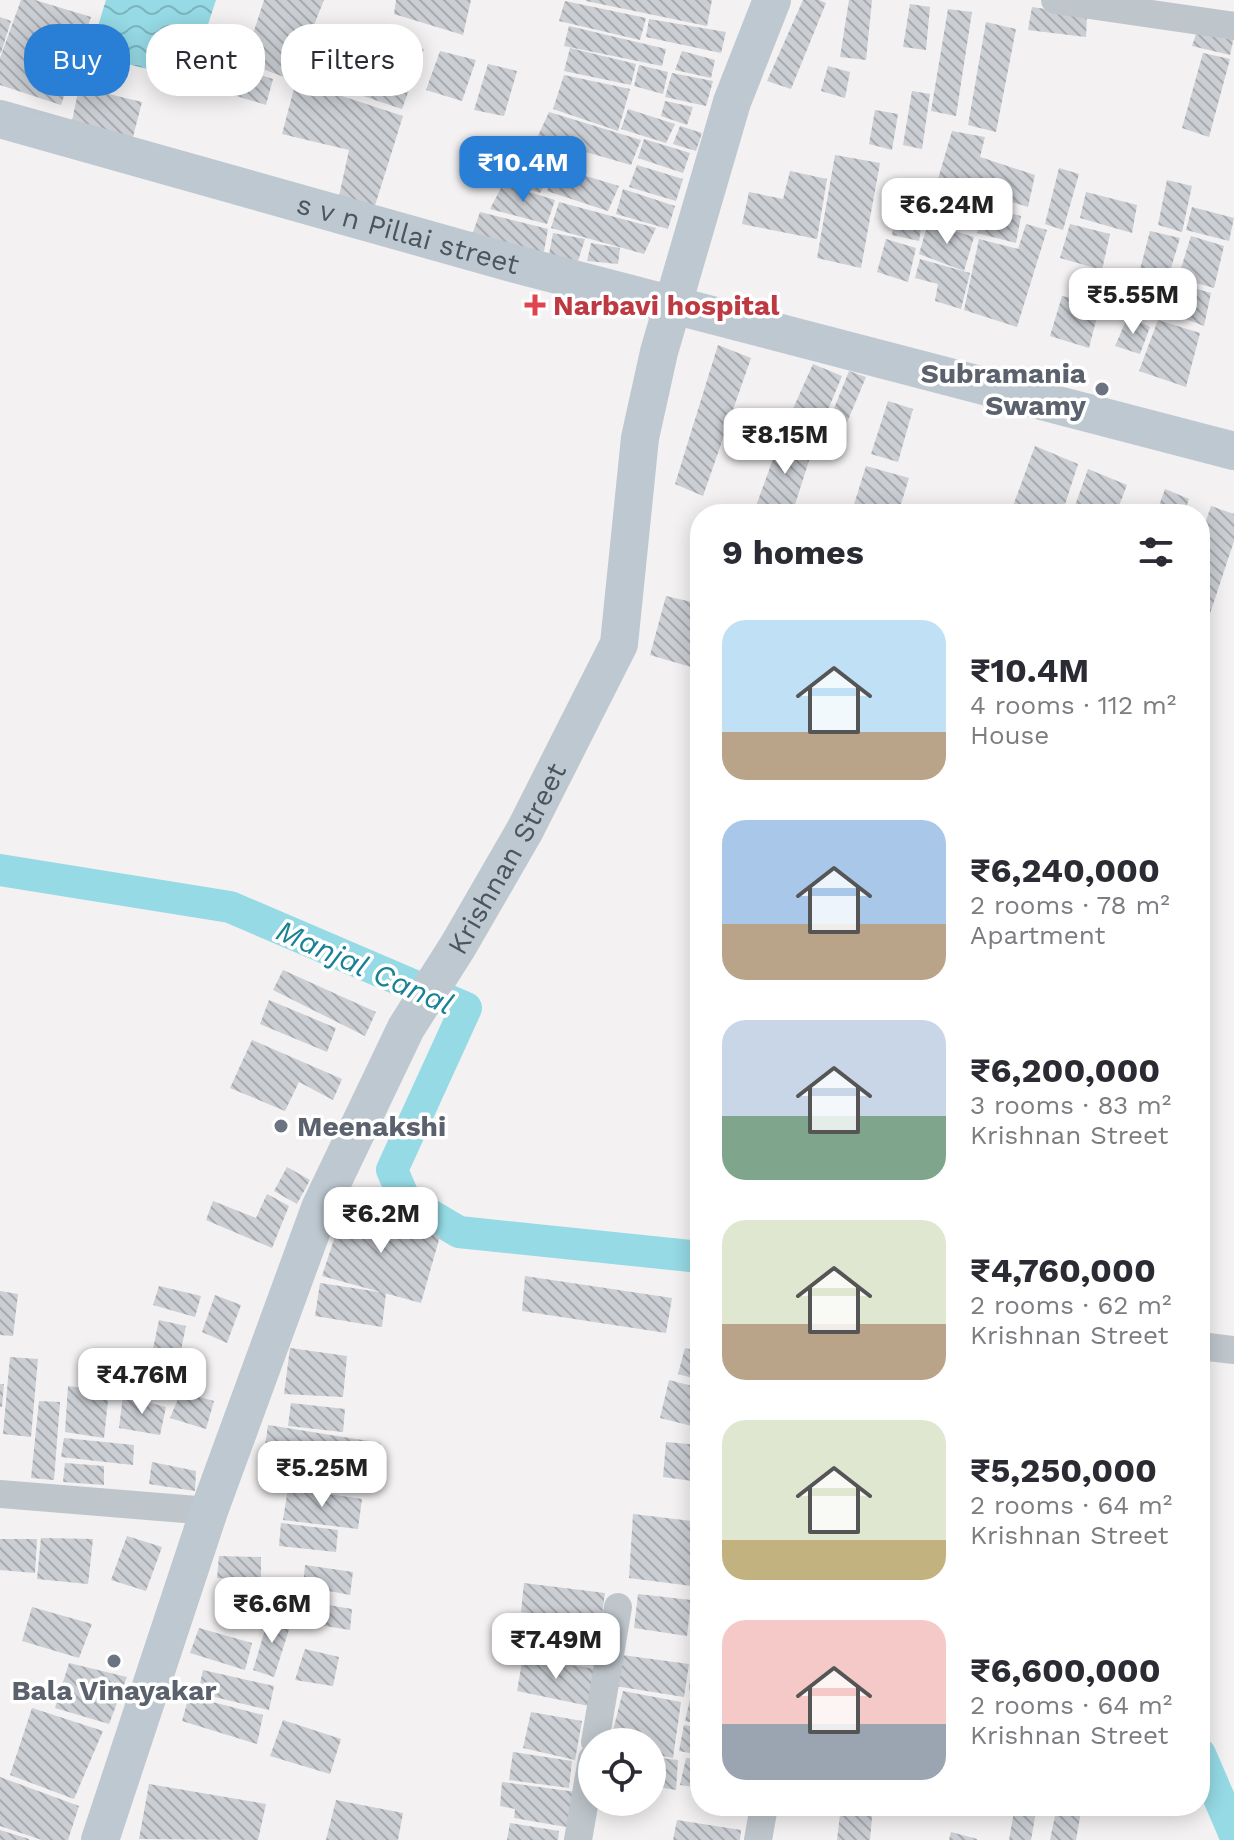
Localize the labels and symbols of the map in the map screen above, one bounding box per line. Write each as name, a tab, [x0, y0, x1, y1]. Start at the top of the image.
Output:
pin: ₹10.4M	[458, 136, 588, 204]
pin: ₹6.24M	[882, 178, 1012, 246]
street label: s v n Pillai street	[293, 187, 523, 281]
pin: ₹5.55M	[1068, 268, 1198, 336]
place label: Narbavi hospital	[553, 289, 780, 322]
marker: Narbavi hospital	[524, 294, 546, 316]
place label: Subramania Swamy	[921, 357, 1087, 422]
marker: Subramania Swamy	[1093, 380, 1111, 398]
pin: ₹8.15M	[720, 408, 850, 476]
street label: Krishnan Street	[440, 757, 573, 960]
water label: Manjal Canal	[271, 912, 459, 1022]
place label: Meenakshi	[297, 1110, 446, 1143]
marker: Meenakshi	[272, 1117, 290, 1135]
pin: ₹6.2M	[325, 1187, 437, 1255]
pin: ₹4.76M	[77, 1348, 207, 1416]
pin: ₹5.25M	[257, 1441, 387, 1509]
pin: ₹6.6M	[216, 1577, 328, 1645]
pin: ₹7.49M	[491, 1613, 621, 1681]
marker: Bala Vinayakar	[105, 1652, 123, 1670]
place label: Bala Vinayakar	[11, 1674, 217, 1707]

